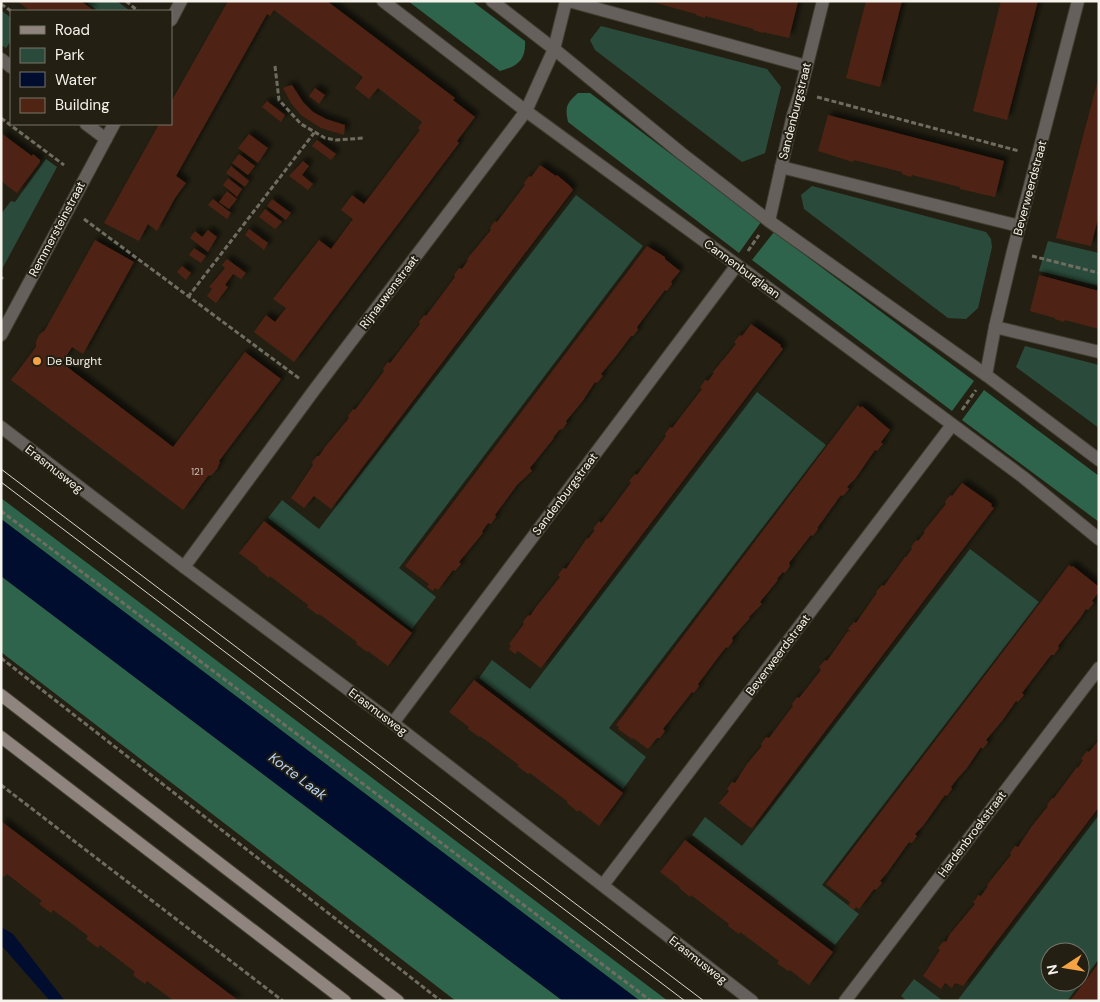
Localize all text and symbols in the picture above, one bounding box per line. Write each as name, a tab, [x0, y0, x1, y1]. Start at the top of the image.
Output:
legend	[10, 10, 172, 125]
text: Road	[55, 20, 90, 40]
text: Park	[55, 45, 85, 65]
street label: Sandenburgstraat	[775, 61, 815, 161]
text: Water	[55, 70, 97, 90]
text: Building	[55, 95, 110, 115]
street label: Beverweerdstraat	[1010, 138, 1050, 237]
street label: Remmersteinstraat	[25, 178, 89, 279]
street label: Cannenburglaan	[701, 236, 783, 302]
street label: Rijnauwenstraat	[356, 252, 422, 332]
place label: De Burght	[47, 353, 102, 369]
marker: De Burght	[31, 355, 43, 367]
street label: Erasmusweg	[22, 441, 87, 497]
street label: Sandenburgstraat	[529, 449, 602, 539]
house number: 121	[191, 465, 203, 478]
street label: Beverweerdstraat	[742, 611, 814, 699]
street label: Erasmusweg	[345, 685, 411, 739]
water label: Korte Laak	[265, 748, 331, 804]
street label: Hardenbroekstraat	[934, 787, 1010, 880]
street label: Erasmusweg	[666, 932, 731, 988]
north arrow	[1040, 942, 1090, 992]
text: N	[1042, 963, 1062, 977]

